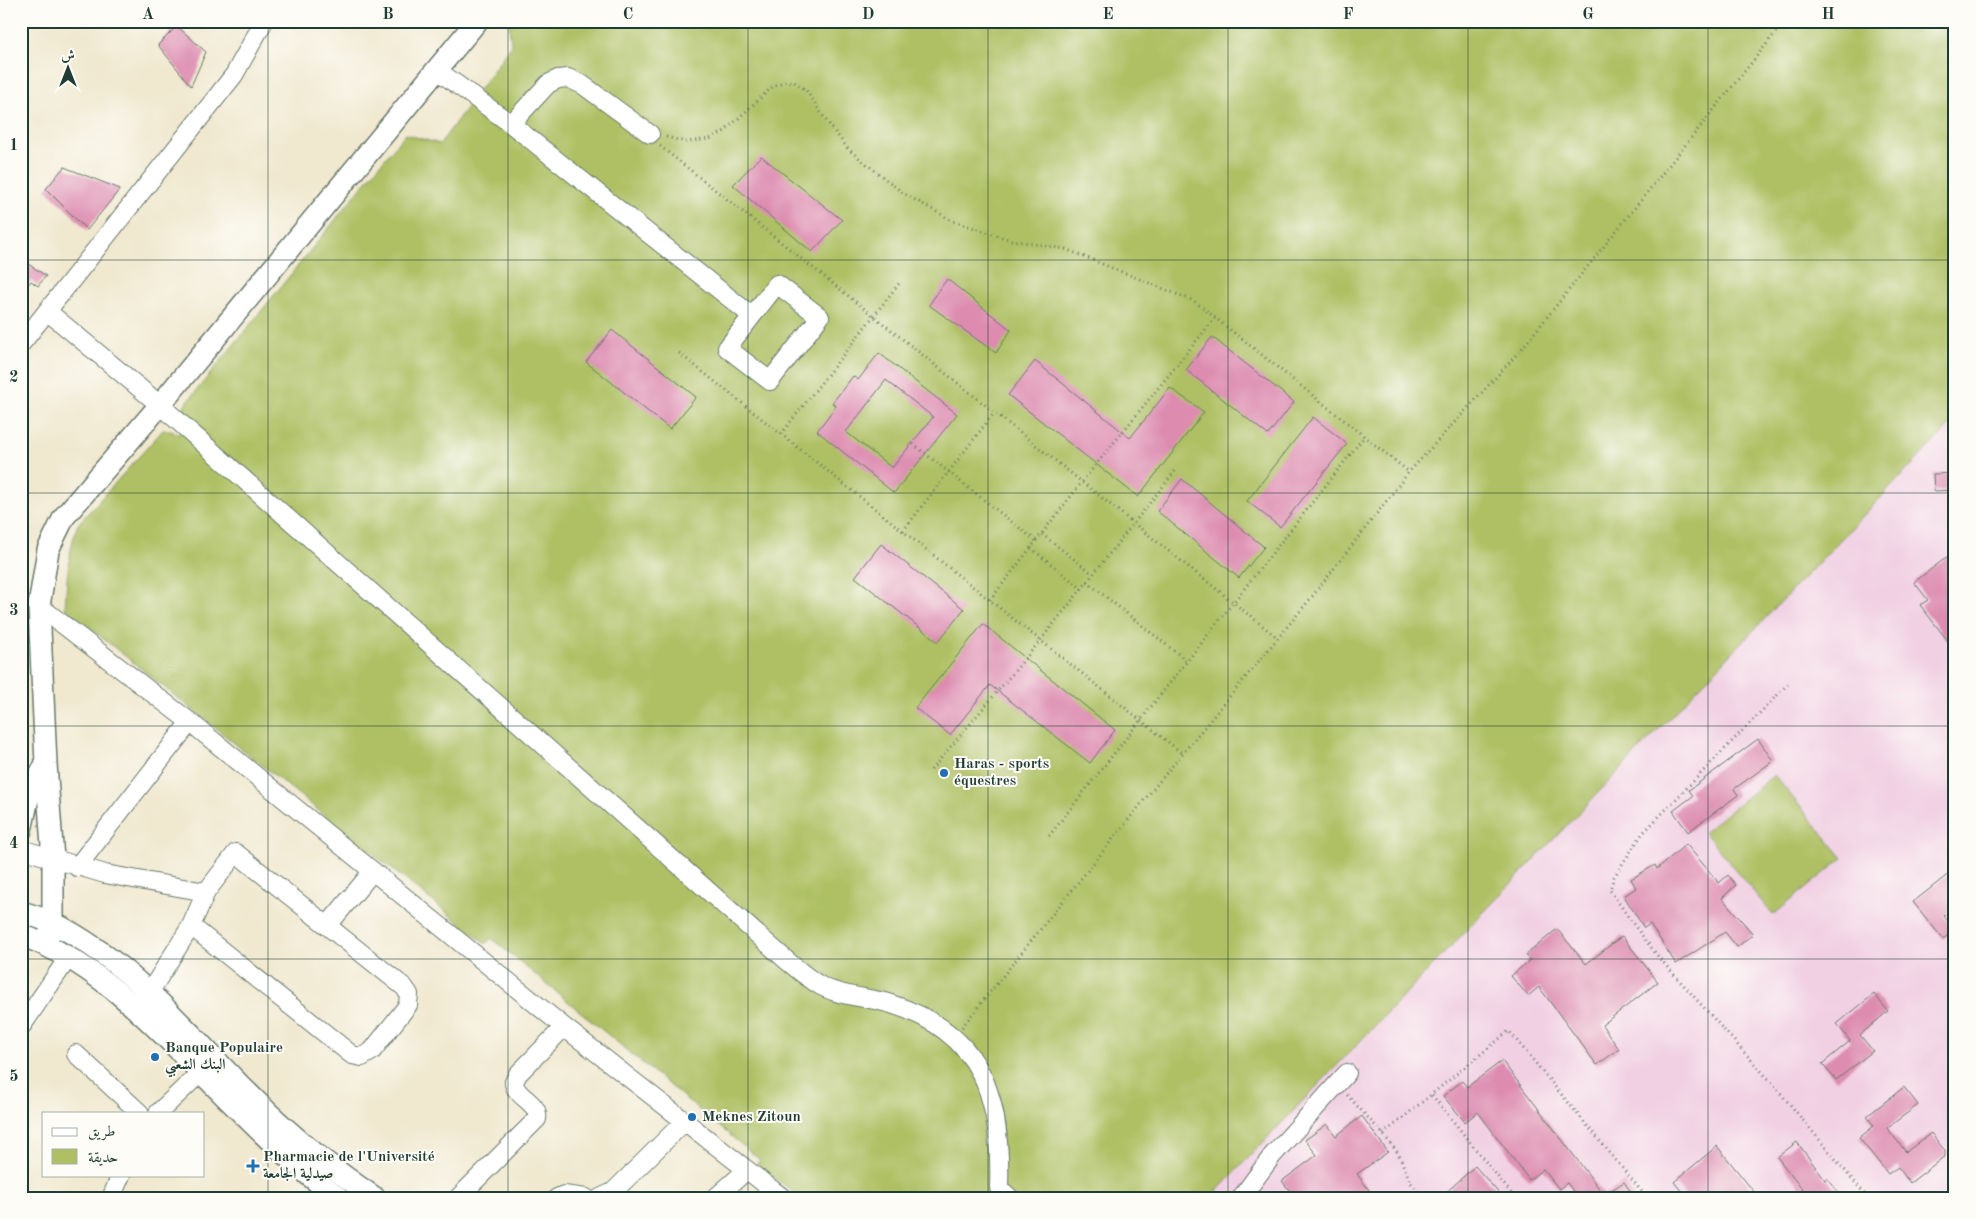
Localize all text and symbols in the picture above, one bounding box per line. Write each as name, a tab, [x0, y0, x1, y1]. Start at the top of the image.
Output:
text: A	[142, 7, 154, 23]
text: B	[382, 7, 394, 23]
text: C	[623, 7, 633, 23]
text: D	[862, 7, 874, 23]
text: E	[1102, 7, 1114, 23]
text: F	[1343, 7, 1354, 23]
text: G	[1582, 7, 1594, 23]
text: H	[1821, 7, 1835, 23]
north arrow	[42, 42, 92, 92]
text: ش	[61, 49, 75, 63]
text: 1	[9, 138, 19, 154]
text: 2	[9, 370, 19, 386]
text: 3	[9, 603, 19, 619]
place label: Haras - sports équestres	[954, 757, 1049, 789]
marker: Haras - sports équestres	[938, 767, 950, 779]
text: 4	[9, 836, 19, 852]
place label: Banque Populaire البنك الشعبي	[165, 1041, 283, 1078]
marker: Banque Populaire البنك الشعبي	[149, 1051, 161, 1063]
text: 5	[9, 1069, 19, 1085]
place label: Meknes Zitoun	[702, 1110, 801, 1125]
marker: Meknes Zitoun	[686, 1111, 698, 1123]
legend	[42, 1112, 205, 1176]
text: طريق	[88, 1125, 115, 1141]
place label: Pharmacie de l'Université صيدلية الجامعة	[263, 1150, 435, 1182]
text: حديقة	[88, 1151, 118, 1166]
marker: Pharmacie de l'Université صيدلية الجامعة	[247, 1160, 259, 1172]

